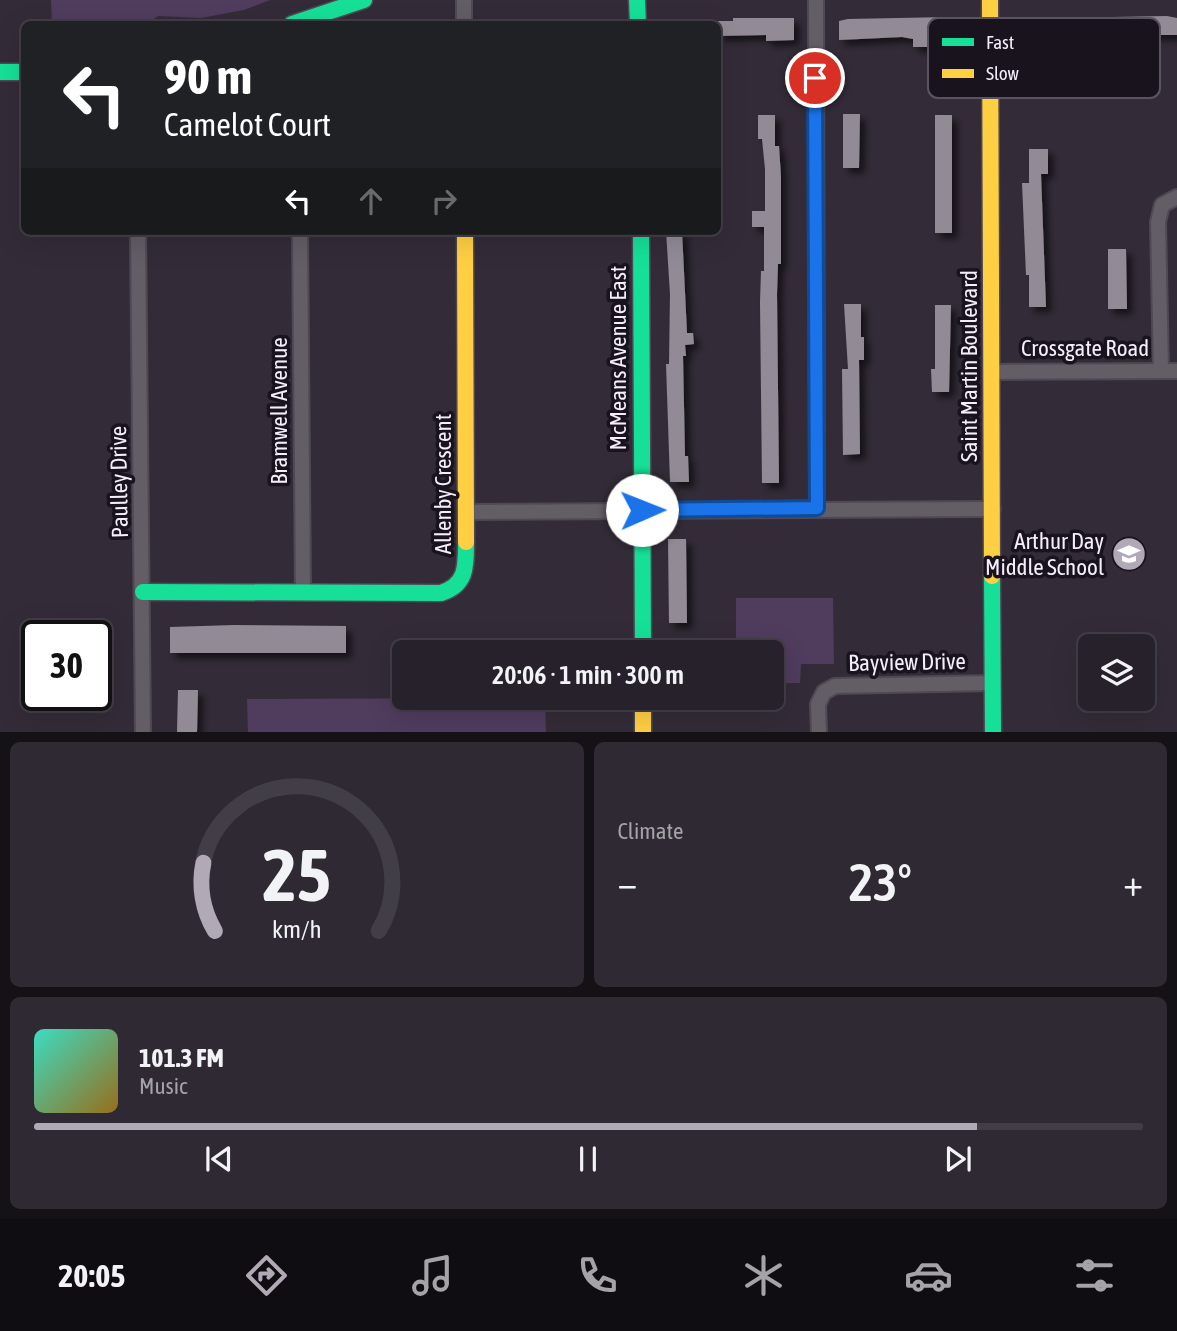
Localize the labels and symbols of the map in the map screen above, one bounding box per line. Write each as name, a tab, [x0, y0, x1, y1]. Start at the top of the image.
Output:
legend	[928, 18, 1160, 98]
text: Fast	[986, 31, 1014, 53]
pin	[785, 48, 845, 108]
text: Slow	[986, 62, 1020, 84]
street label: McMeans Avenue East	[605, 266, 631, 450]
street label: Saint Martin Boulevard	[956, 270, 982, 462]
street label: Crossgate Road	[1021, 335, 1149, 361]
street label: Bramwell Avenue	[266, 337, 292, 485]
street label: Allenby Crescent	[430, 414, 456, 554]
street label: Paulley Drive	[105, 426, 133, 538]
position arrow	[605, 473, 679, 547]
place label: Arthur Day Middle School	[985, 528, 1104, 580]
school or university icon: Arthur Day Middle School	[1110, 535, 1148, 573]
speed limit sign: 30	[21, 620, 112, 711]
street label: Bayview Drive	[848, 648, 966, 676]

